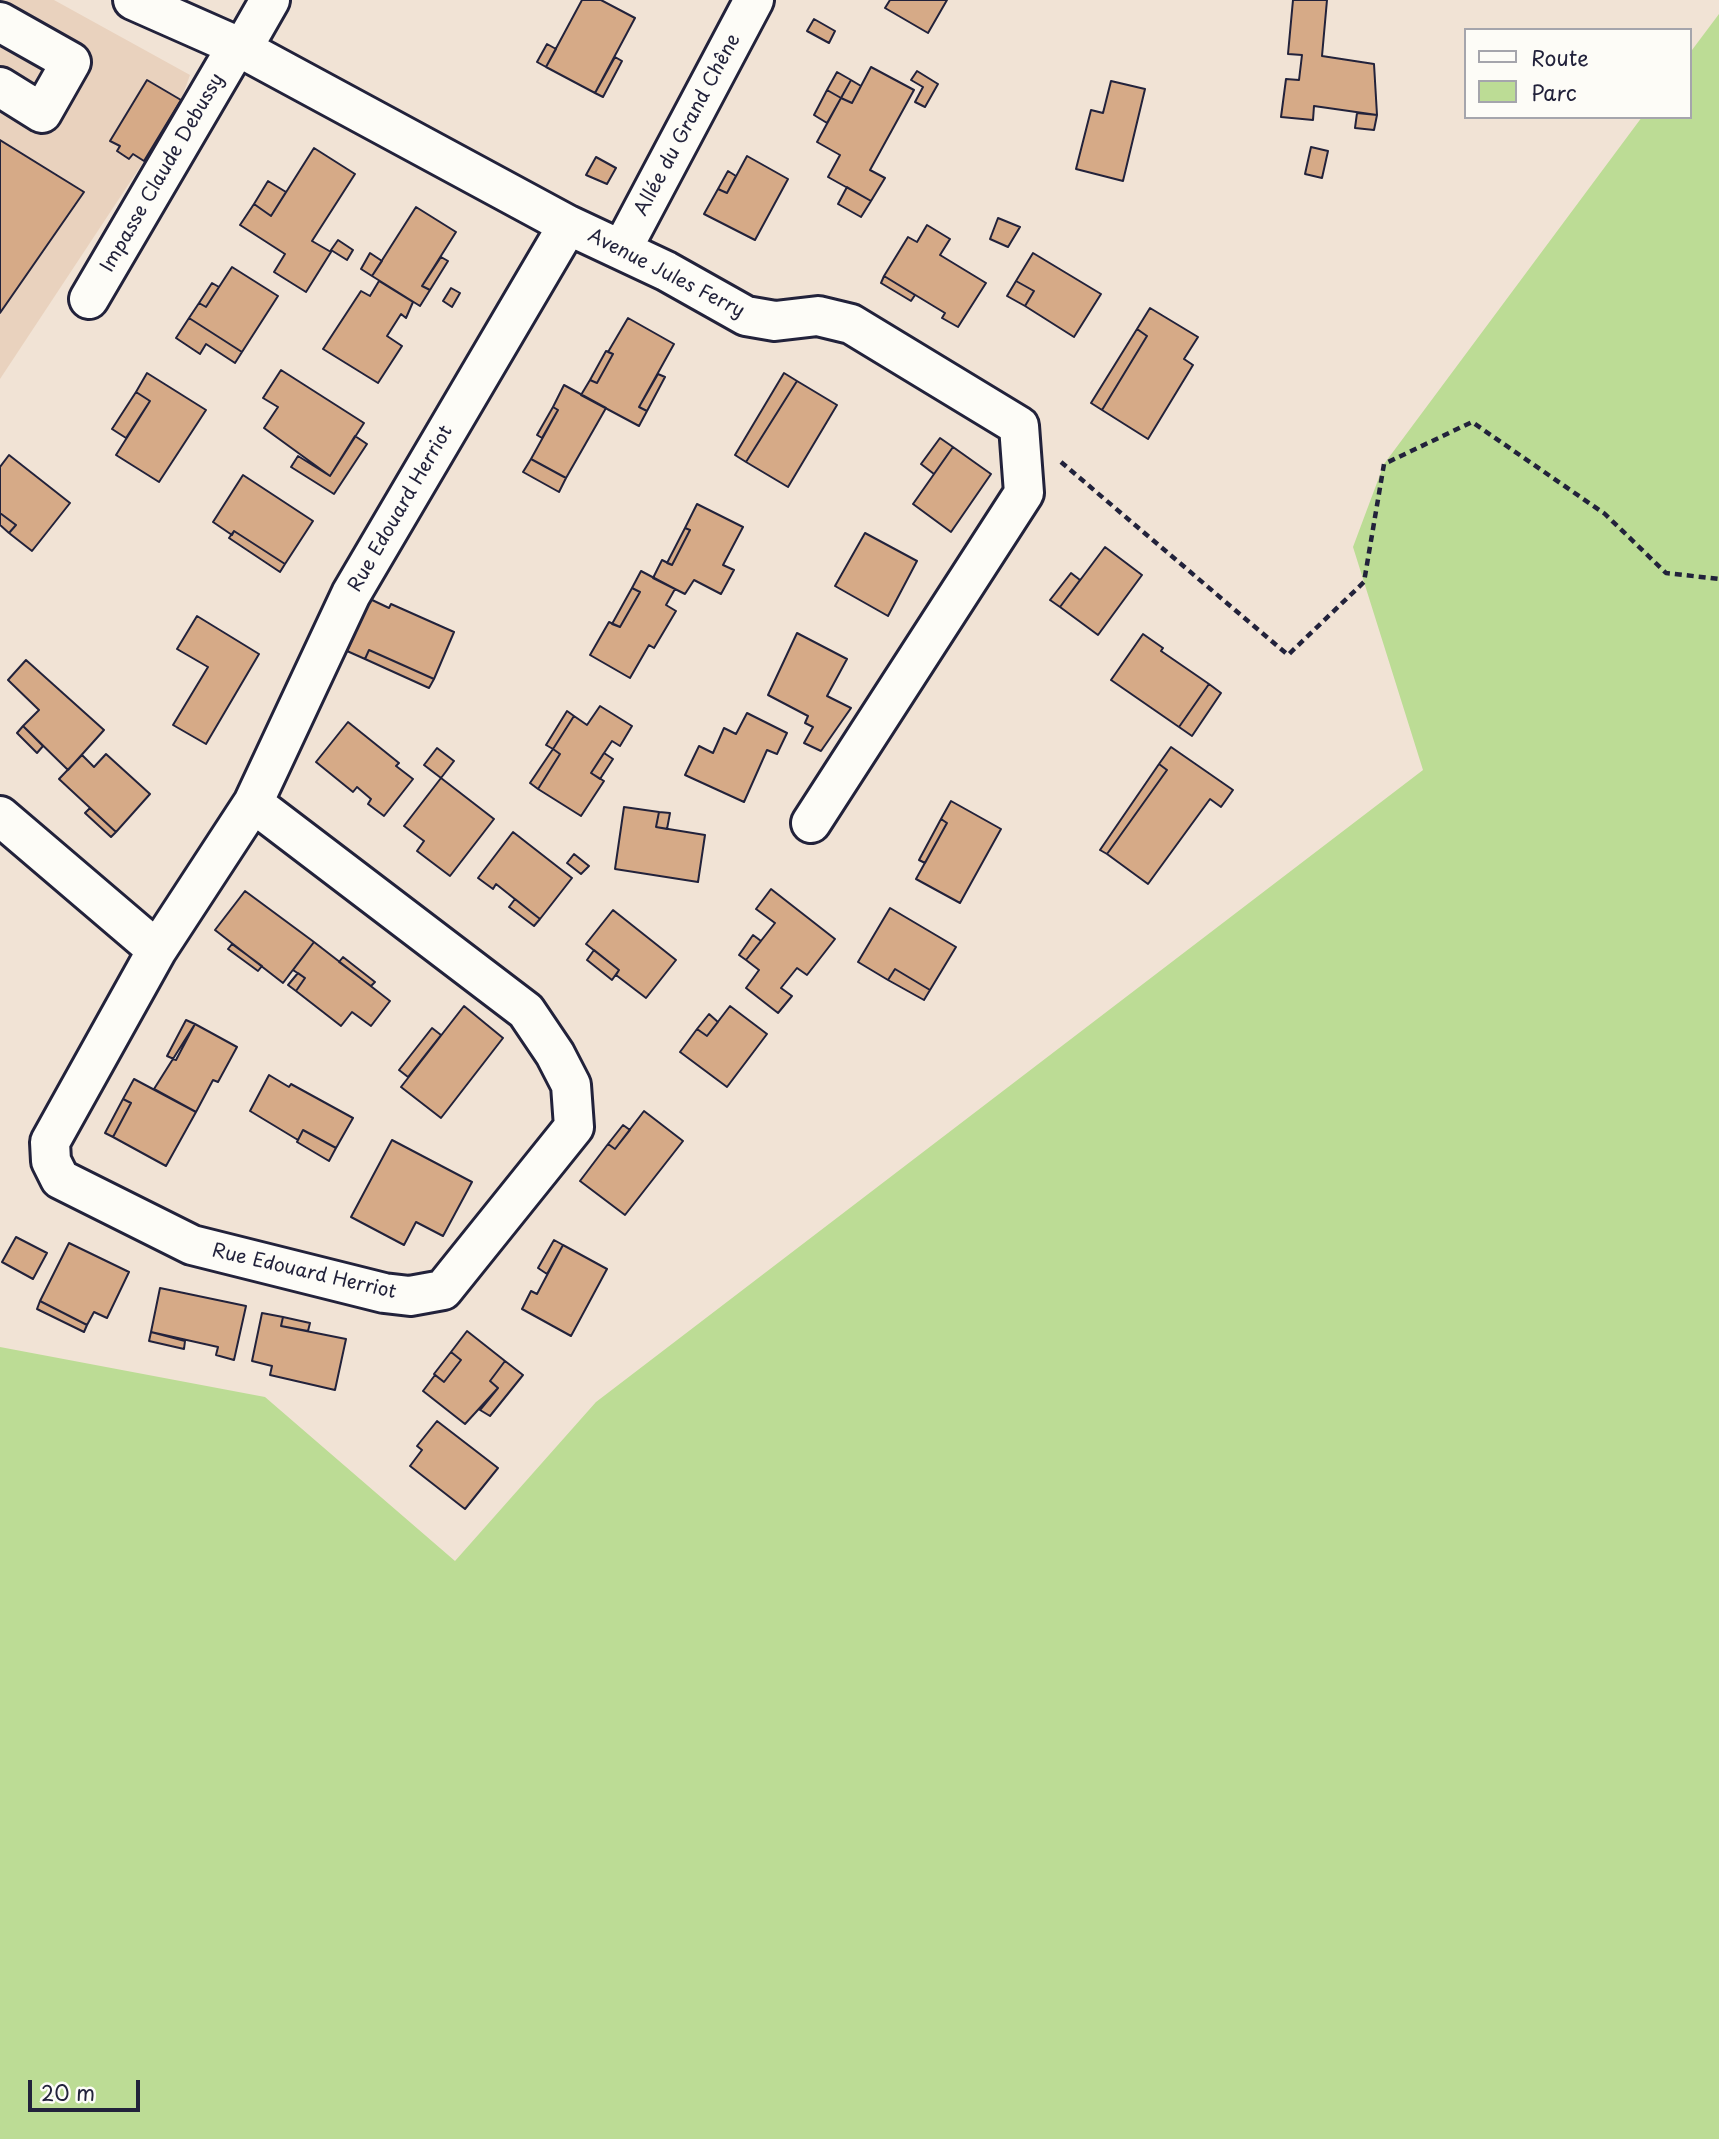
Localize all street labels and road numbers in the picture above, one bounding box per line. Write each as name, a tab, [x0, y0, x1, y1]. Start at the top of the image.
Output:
street label: Allée du Grand Chêne	[630, 30, 746, 220]
street label: Impasse Claude Debussy	[97, 70, 229, 276]
street label: Avenue Jules Ferry	[584, 225, 748, 323]
street label: Rue Edouard Herriot	[344, 422, 458, 596]
street label: Rue Edouard Herriot	[210, 1240, 398, 1304]

